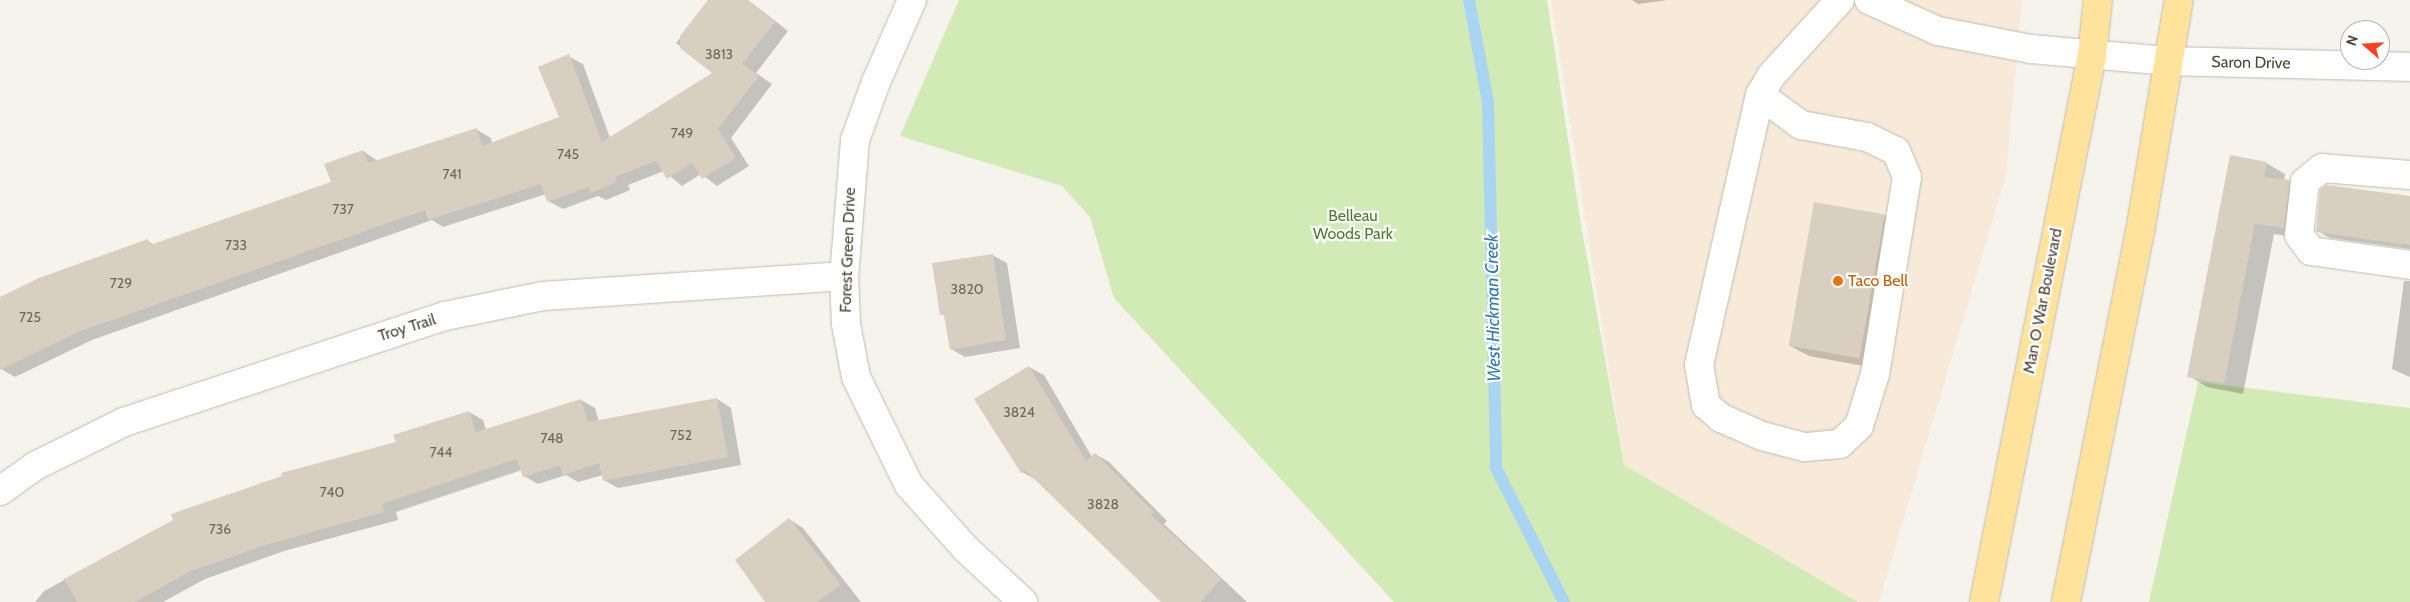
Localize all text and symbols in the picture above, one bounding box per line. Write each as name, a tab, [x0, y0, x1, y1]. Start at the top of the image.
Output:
north arrow	[2340, 20, 2390, 70]
text: N	[2342, 33, 2362, 48]
house number: 3813	[705, 46, 733, 62]
street label: Saron Drive	[2211, 53, 2291, 73]
house number: 749	[671, 125, 693, 141]
house number: 745	[557, 146, 579, 162]
house number: 741	[442, 166, 462, 182]
street label: Forest Green Drive	[836, 187, 860, 313]
house number: 737	[332, 201, 354, 217]
park label: Belleau Woods Park	[1313, 206, 1393, 244]
street label: Man O War Boulevard	[2019, 227, 2067, 375]
water label: West Hickman Creek	[1481, 234, 1505, 382]
house number: 733	[225, 237, 247, 253]
place label: Taco Bell	[1848, 271, 1908, 291]
house number: 729	[110, 275, 132, 291]
marker: Taco Bell	[1832, 275, 1844, 287]
house number: 3820	[950, 281, 984, 297]
house number: 725	[19, 309, 41, 325]
street label: Troy Trail	[376, 310, 438, 346]
house number: 3824	[1003, 404, 1035, 420]
house number: 752	[670, 427, 692, 443]
house number: 748	[540, 430, 564, 446]
house number: 744	[430, 444, 452, 460]
house number: 740	[320, 484, 344, 500]
house number: 3828	[1087, 496, 1119, 512]
house number: 736	[209, 521, 231, 537]

